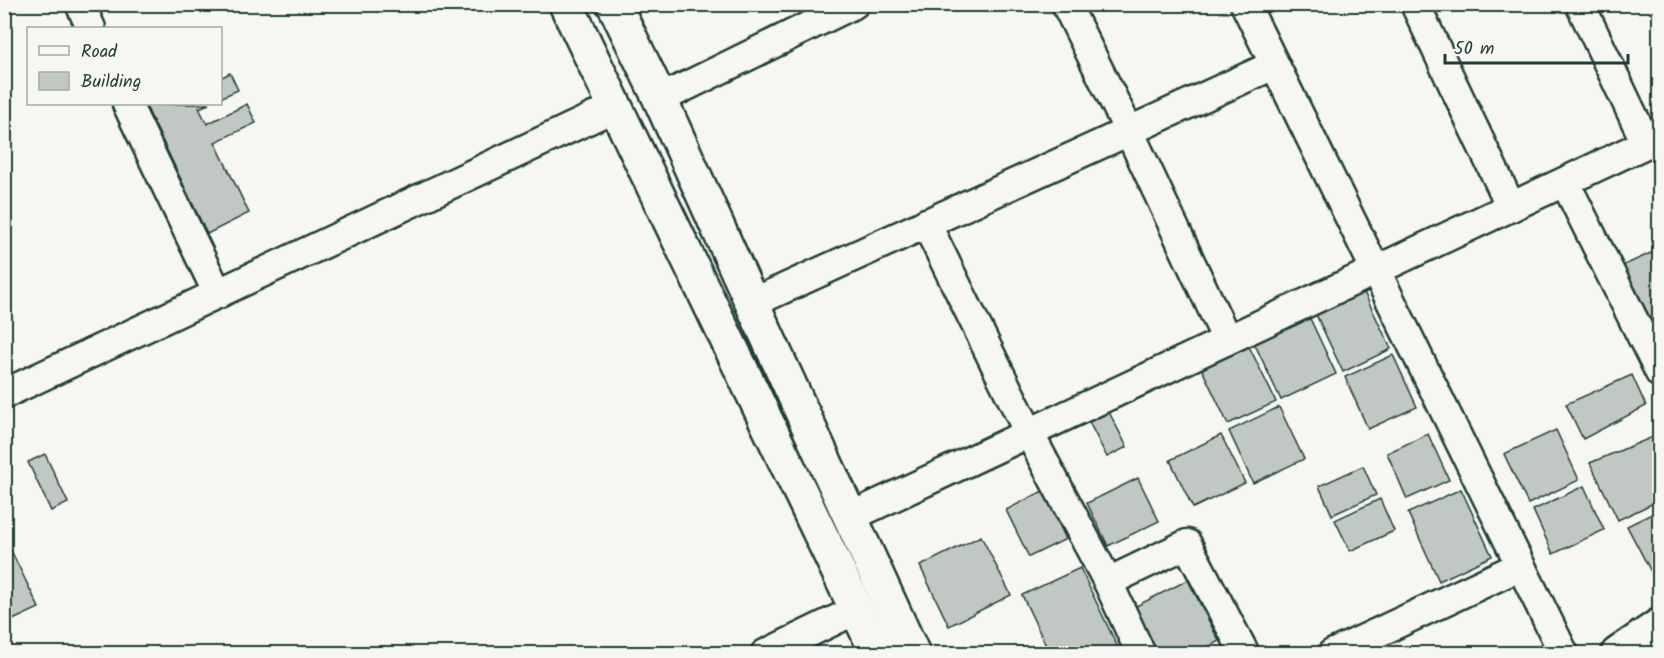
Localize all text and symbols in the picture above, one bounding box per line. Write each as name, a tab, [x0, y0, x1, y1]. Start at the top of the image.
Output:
legend	[27, 27, 222, 105]
scale bar	[1445, 27, 1628, 65]
text: 50 m	[1454, 35, 1494, 64]
text: Road	[81, 38, 118, 67]
text: Building	[81, 68, 141, 97]

